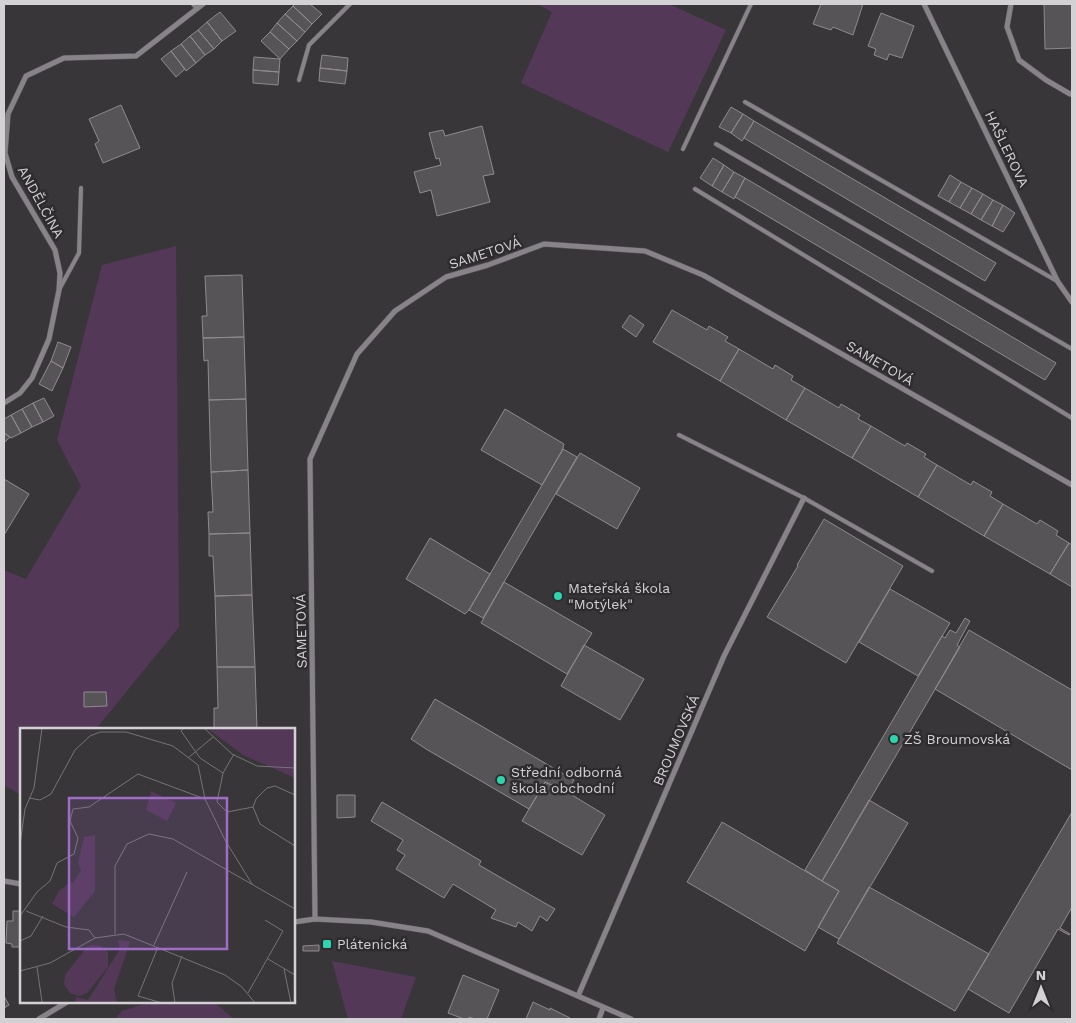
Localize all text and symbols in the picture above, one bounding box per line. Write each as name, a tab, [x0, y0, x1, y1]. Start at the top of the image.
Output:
street label: HAŠLEROVA	[982, 108, 1032, 190]
street label: ANDĚLČINA	[15, 163, 67, 241]
street label: SAMETOVÁ	[447, 234, 523, 272]
street label: SAMETOVÁ	[844, 337, 916, 389]
place label: Mateřská škola "Motýlek"	[568, 580, 670, 612]
marker: Mateřská škola "Motýlek"	[552, 590, 564, 602]
street label: SAMETOVÁ	[292, 593, 310, 669]
street label: BROUMOVSKÁ	[650, 692, 702, 788]
inset map	[20, 728, 295, 1003]
place label: ZŠ Broumovská	[904, 731, 1010, 747]
marker: ZŠ Broumovská	[888, 733, 900, 745]
place label: Střední odborná škola obchodní	[511, 764, 622, 796]
marker: Střední odborná škola obchodní	[495, 774, 507, 786]
place label: Plátenická	[337, 936, 407, 952]
marker: Plátenická	[321, 938, 333, 950]
north arrow	[1016, 963, 1066, 1013]
text: N	[1036, 967, 1046, 983]

